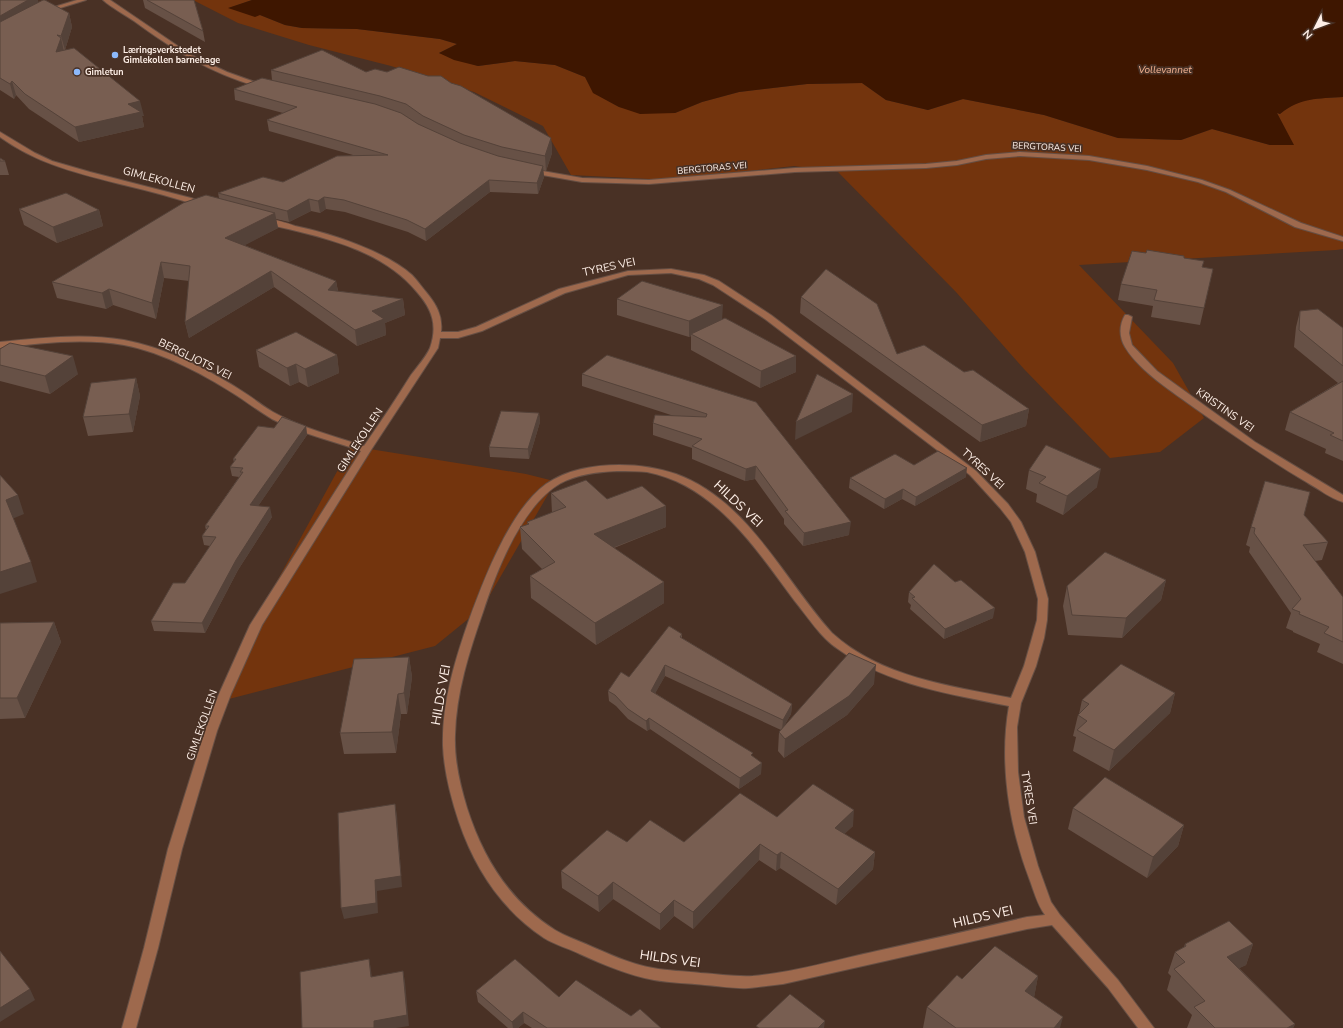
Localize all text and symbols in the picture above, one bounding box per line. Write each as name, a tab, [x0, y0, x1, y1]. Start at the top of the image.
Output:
north arrow	[1295, 8, 1335, 48]
text: N	[1300, 26, 1316, 42]
place label: Læringsverkstedet Gimlekollen barnehage	[123, 44, 220, 66]
marker: Læringsverkstedet Gimlekollen barnehage	[110, 50, 120, 60]
water label: Vollevannet	[1138, 63, 1192, 77]
place label: Gimletun	[85, 66, 123, 78]
marker: Gimletun	[72, 67, 82, 77]
street label: BERGTORAS VEI	[1012, 139, 1082, 155]
street label: BERGTORAS VEI	[677, 159, 747, 177]
street label: GIMLEKOLLEN	[121, 163, 197, 197]
street label: TYRES VEI	[581, 254, 637, 280]
street label: BERGLJOTS VEI	[156, 335, 234, 383]
street label: KRISTINS VEI	[1193, 384, 1257, 436]
street label: GIMLEKOLLEN	[334, 405, 386, 475]
street label: TYRES VEI	[958, 445, 1008, 493]
street label: HILDS VEI	[710, 477, 766, 531]
street label: HILDS VEI	[427, 663, 455, 727]
street label: GIMLEKOLLEN	[183, 688, 221, 762]
street label: TYRES VEI	[1017, 770, 1041, 826]
street label: HILDS VEI	[951, 901, 1015, 933]
street label: HILDS VEI	[638, 946, 702, 972]

